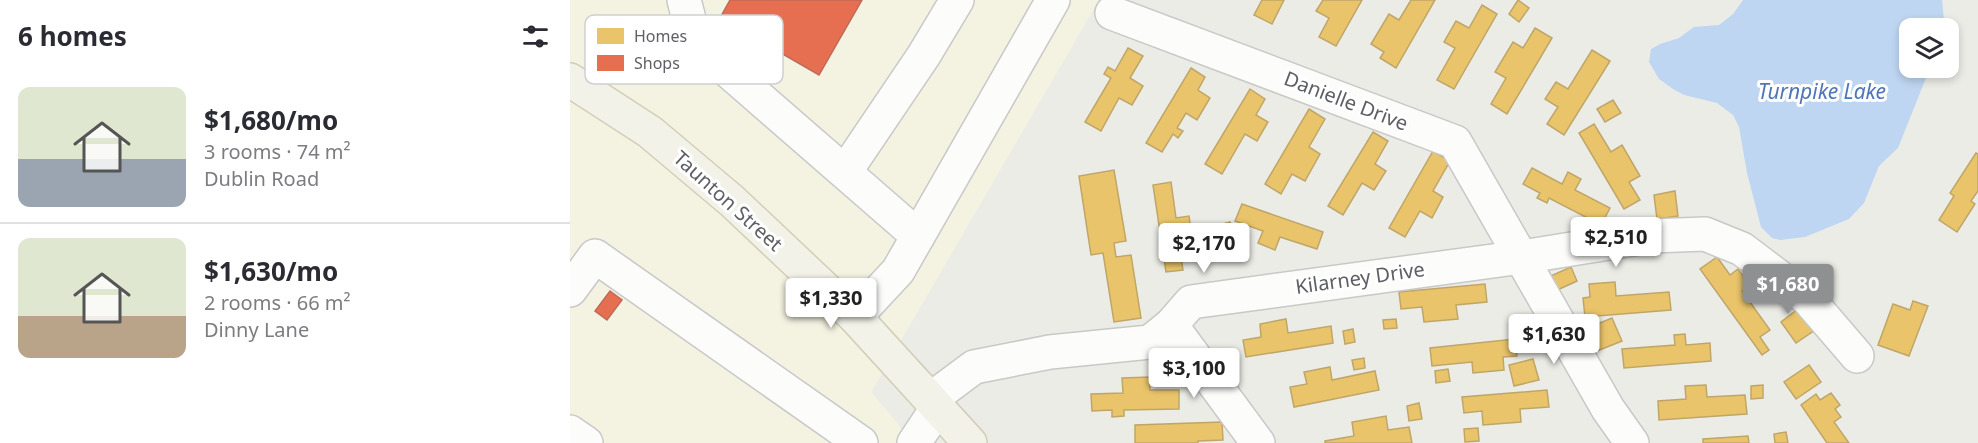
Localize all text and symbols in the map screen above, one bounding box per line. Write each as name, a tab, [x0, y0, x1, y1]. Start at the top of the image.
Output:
legend	[585, 15, 783, 84]
text: 6 homes	[18, 18, 127, 54]
map controls	[1899, 18, 1959, 78]
button: layers	[1899, 18, 1959, 78]
icon: filters	[519, 20, 552, 53]
text: Homes	[634, 25, 687, 47]
text: Shops	[634, 52, 680, 74]
street label: Danielle Drive	[1280, 64, 1412, 137]
water label: Turnpike Lake	[1758, 77, 1886, 105]
text: $1,680/mo	[204, 102, 338, 138]
icon: home	[66, 111, 138, 183]
text: 3 rooms · 74 m²	[204, 138, 351, 165]
street label: Taunton Street	[668, 144, 789, 257]
text: Dublin Road	[204, 165, 319, 192]
pin: $2,510	[1567, 217, 1665, 268]
pin: $2,170	[1155, 223, 1253, 274]
text: $2,510	[1585, 223, 1647, 250]
text: $2,170	[1173, 229, 1235, 256]
text: $1,630/mo	[204, 253, 338, 289]
street label: Kilarney Drive	[1294, 255, 1426, 300]
icon: home	[66, 262, 138, 334]
pin: $1,680	[1739, 264, 1837, 315]
text: $1,680	[1757, 270, 1819, 297]
pin: $1,330	[782, 278, 880, 329]
text: $1,330	[800, 284, 862, 311]
text: 2 rooms · 66 m²	[204, 289, 351, 316]
pin: $1,630	[1505, 314, 1603, 365]
text: Dinny Lane	[204, 316, 309, 343]
text: $1,630	[1523, 320, 1585, 347]
pin: $3,100	[1145, 348, 1243, 399]
text: $3,100	[1163, 354, 1225, 381]

